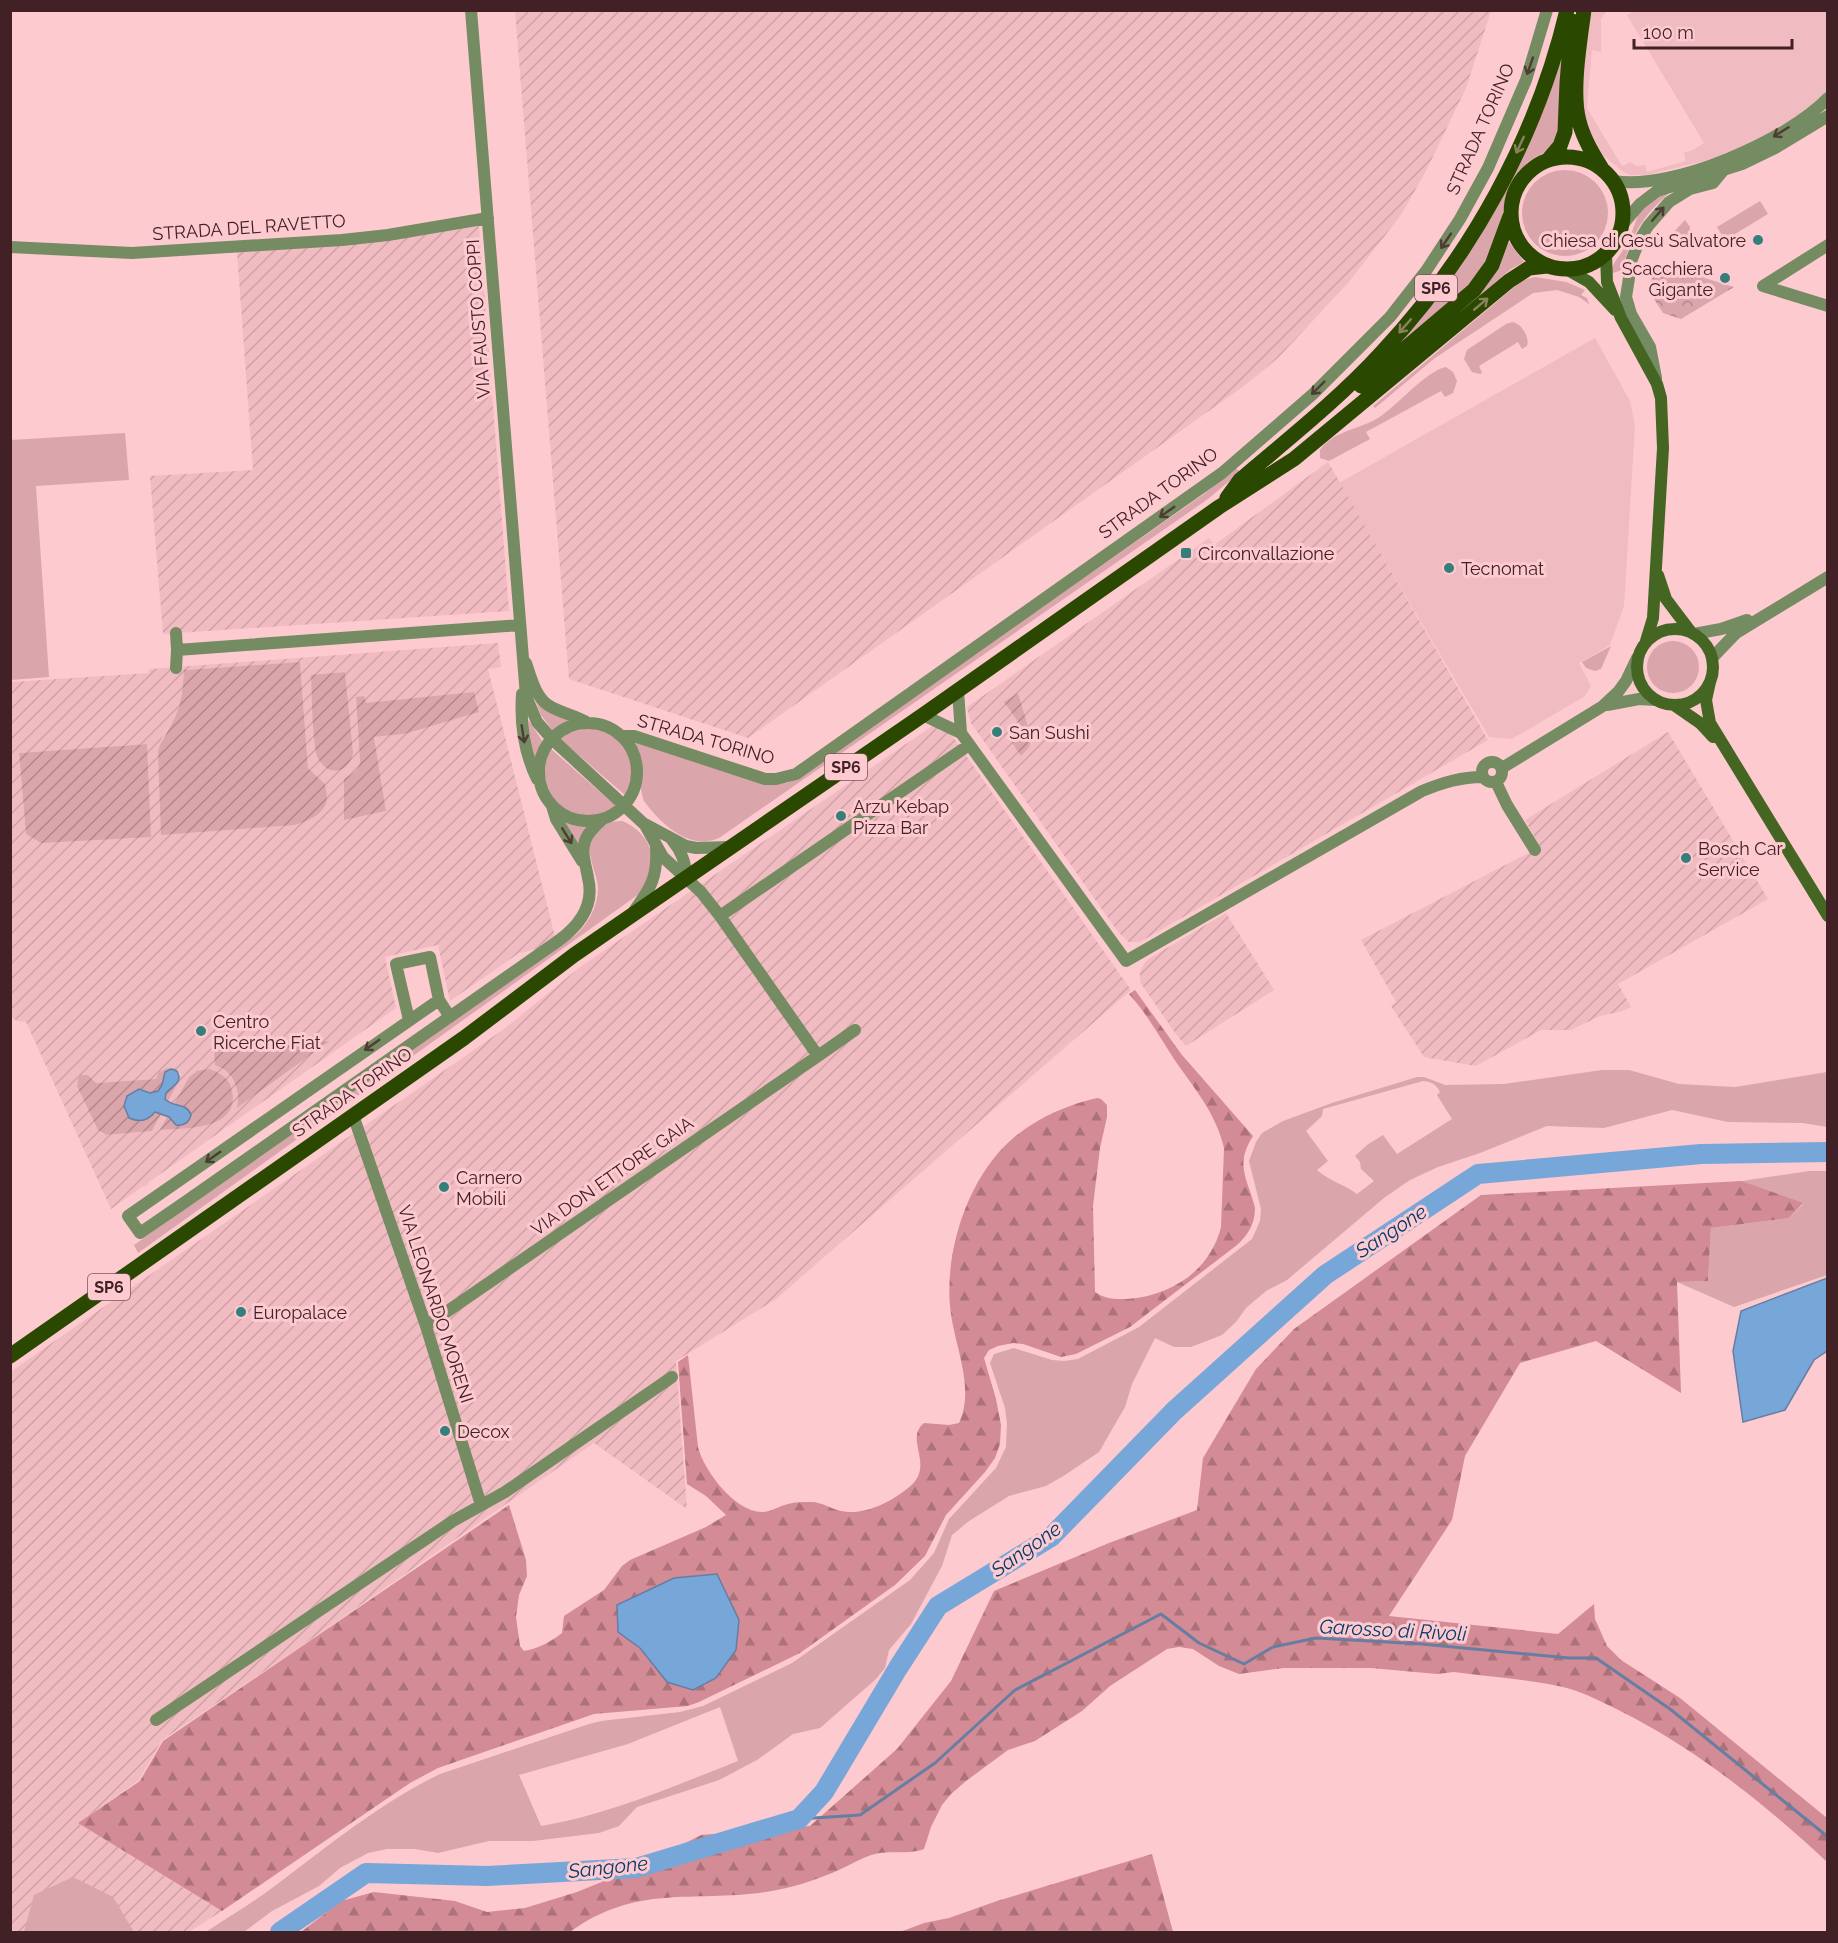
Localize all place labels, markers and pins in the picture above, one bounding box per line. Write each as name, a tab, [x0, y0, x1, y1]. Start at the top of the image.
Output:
place label: Chiesa di Gesù Salvatore	[1541, 230, 1746, 251]
marker: Chiesa di Gesù Salvatore	[1751, 233, 1765, 247]
place label: Scacchiera Gigante	[1622, 258, 1713, 300]
marker: Scacchiera Gigante	[1718, 271, 1732, 285]
place label: Circonvallazione	[1198, 543, 1335, 564]
marker: Circonvallazione	[1179, 546, 1193, 560]
place label: Tecnomat	[1461, 558, 1544, 579]
marker: Tecnomat	[1442, 561, 1456, 575]
place label: San Sushi	[1009, 722, 1090, 743]
marker: San Sushi	[990, 725, 1004, 739]
place label: Arzu Kebap Pizza Bar	[853, 796, 949, 838]
marker: Arzu Kebap Pizza Bar	[834, 809, 848, 823]
place label: Bosch Car Service	[1698, 838, 1784, 880]
marker: Bosch Car Service	[1679, 851, 1693, 865]
place label: Centro Ricerche Fiat	[213, 1011, 321, 1053]
marker: Centro Ricerche Fiat	[194, 1024, 208, 1038]
place label: Carnero Mobili	[456, 1167, 523, 1209]
marker: Carnero Mobili	[437, 1180, 451, 1194]
place label: Europalace	[253, 1302, 348, 1323]
marker: Europalace	[234, 1305, 248, 1319]
place label: Decox	[457, 1421, 510, 1442]
marker: Decox	[438, 1424, 452, 1438]

